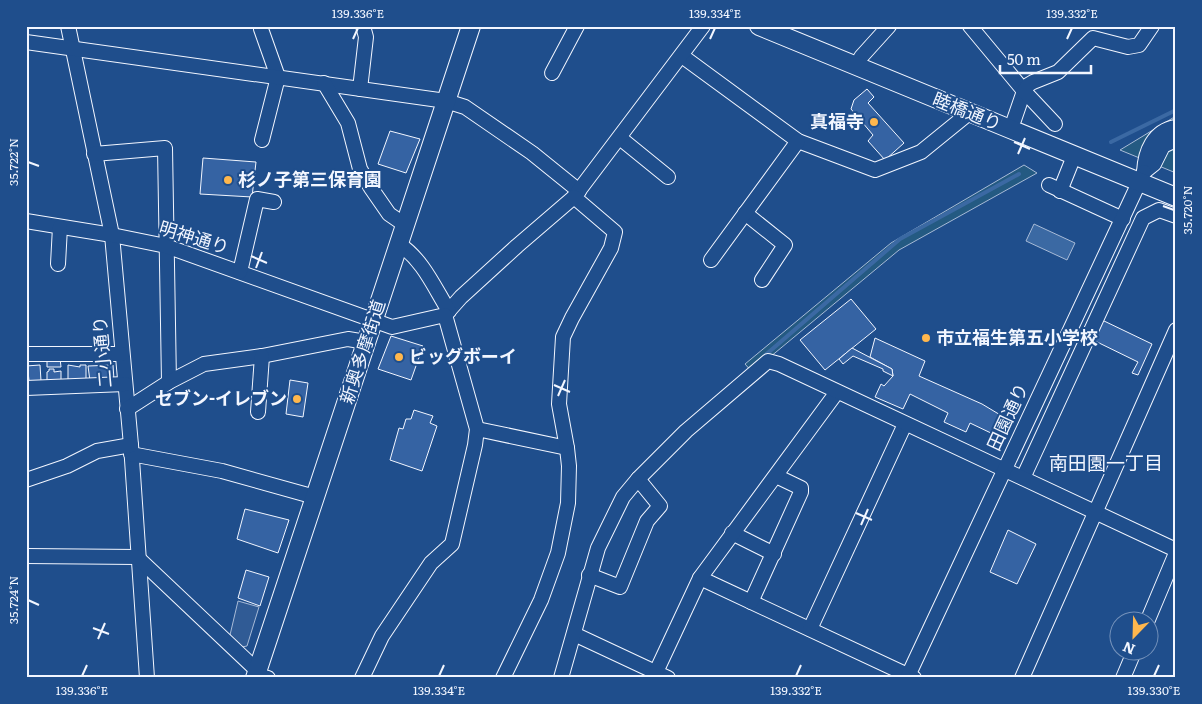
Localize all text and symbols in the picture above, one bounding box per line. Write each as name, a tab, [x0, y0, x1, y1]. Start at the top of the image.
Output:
text: 139.336°E	[332, 4, 385, 22]
text: 139.334°E	[689, 4, 741, 22]
text: 139.332°E	[1046, 4, 1098, 22]
scale bar	[1000, 42, 1091, 74]
text: 50 m	[1007, 47, 1041, 70]
street label: 睦橋通り	[929, 85, 1006, 137]
place label: 真福寺	[810, 107, 864, 134]
marker: 真福寺	[868, 116, 880, 128]
text: 35.722°N	[4, 138, 22, 186]
place label: 杉ノ子第三保育園	[238, 165, 382, 192]
marker: 杉ノ子第三保育園	[222, 174, 234, 186]
text: 35.720°N	[1178, 186, 1196, 234]
street label: 明神通り	[156, 213, 233, 260]
street label: 新奥多摩街道	[332, 296, 391, 407]
street label: 二小通り	[85, 315, 118, 389]
place label: 市立福生第五小学校	[936, 323, 1098, 350]
marker: 市立福生第五小学校	[920, 332, 932, 344]
place label: ビッグボーイ	[409, 342, 517, 369]
marker: ビッグボーイ	[393, 351, 405, 363]
street label: 田園通り	[979, 378, 1034, 455]
place label: セブン-イレブン	[155, 384, 287, 411]
marker: セブン-イレブン	[291, 393, 303, 405]
district label: 南田園一丁目	[1049, 448, 1163, 476]
text: 35.724°N	[4, 576, 22, 624]
north arrow	[1110, 612, 1160, 662]
text: N	[1119, 637, 1138, 660]
text: 139.336°E	[56, 681, 109, 699]
text: 139.334°E	[413, 681, 465, 699]
text: 139.332°E	[770, 681, 822, 699]
text: 139.330°E	[1128, 681, 1181, 699]

